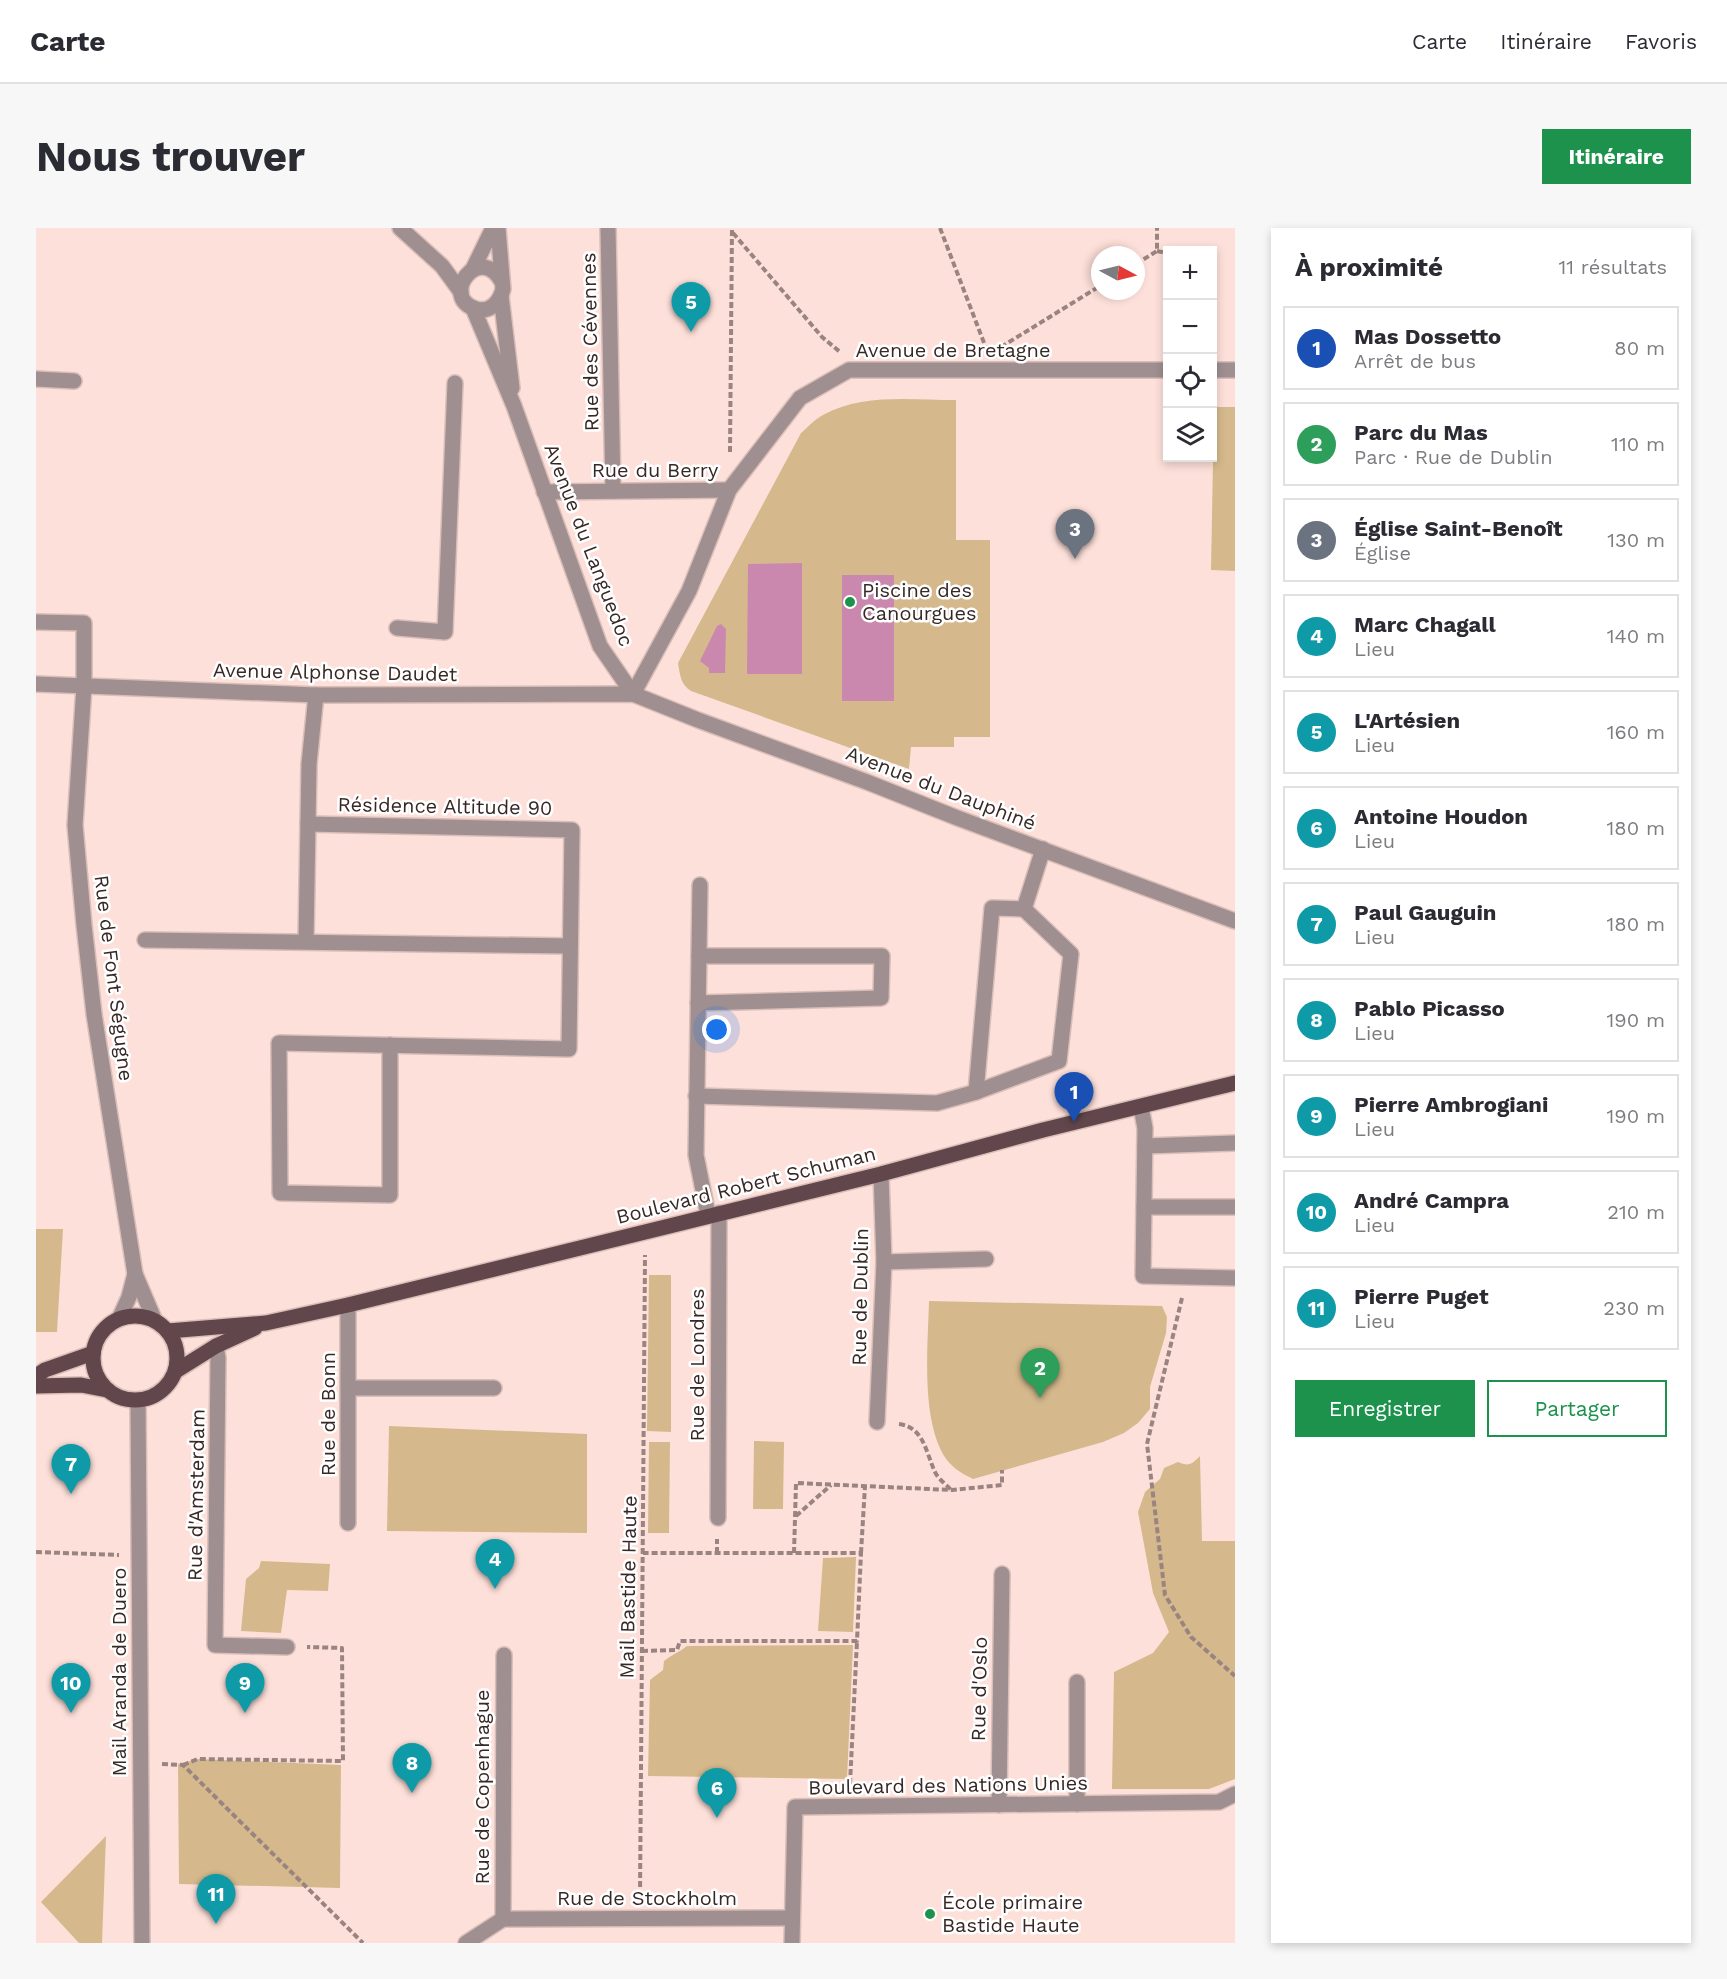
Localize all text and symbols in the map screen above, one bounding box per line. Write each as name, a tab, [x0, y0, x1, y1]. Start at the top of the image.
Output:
text: Carte	[30, 25, 105, 58]
text: Carte	[1412, 29, 1467, 54]
text: Itinéraire	[1500, 29, 1592, 54]
text: Favoris	[1625, 29, 1697, 54]
button: Itinéraire	[1542, 129, 1691, 184]
text: Nous trouver	[36, 132, 305, 181]
north arrow	[1091, 246, 1145, 300]
map controls	[1163, 246, 1217, 462]
button: +	[1163, 246, 1217, 300]
street label: Rue des Cévennes	[576, 252, 604, 432]
text: À proximité	[1295, 252, 1443, 282]
text: 11 résultats	[1558, 255, 1667, 279]
pin: 5	[672, 282, 710, 332]
button: −	[1163, 300, 1217, 354]
text: Mas Dossetto	[1354, 324, 1501, 349]
text: 1	[1312, 336, 1321, 360]
text: 80 m	[1614, 336, 1665, 360]
street label: Avenue de Bretagne	[856, 338, 1050, 362]
text: Arrêt de bus	[1354, 349, 1476, 373]
button: locate	[1163, 354, 1217, 408]
button: layers	[1163, 408, 1217, 462]
text: Parc du Mas	[1354, 420, 1488, 445]
text: 2	[1311, 432, 1322, 456]
text: 110 m	[1611, 432, 1665, 456]
street label: Avenue du Languedoc	[539, 440, 639, 650]
text: Parc · Rue de Dublin	[1354, 445, 1553, 469]
street label: Rue du Berry	[592, 458, 719, 482]
pin: 3	[1056, 510, 1094, 559]
text: Église Saint-Benoît	[1354, 516, 1563, 541]
text: 3	[1311, 528, 1322, 552]
text: 130 m	[1607, 528, 1665, 552]
text: Église	[1354, 541, 1411, 565]
place label: Piscine des Canourgues	[862, 578, 976, 625]
marker: Piscine des Canourgues	[843, 595, 857, 609]
text: Marc Chagall	[1354, 612, 1496, 637]
text: 4	[1310, 624, 1323, 648]
text: 140 m	[1607, 624, 1665, 648]
text: Lieu	[1354, 637, 1395, 661]
street label: Avenue Alphonse Daudet	[213, 658, 458, 686]
text: L'Artésien	[1354, 708, 1460, 733]
text: 5	[1311, 720, 1322, 744]
text: 160 m	[1607, 720, 1665, 744]
text: Lieu	[1354, 733, 1395, 757]
street label: Avenue du Dauphiné	[843, 741, 1039, 835]
street label: Résidence Altitude 90	[338, 792, 552, 820]
text: Antoine Houdon	[1354, 804, 1528, 829]
text: 6	[1310, 816, 1323, 840]
text: 180 m	[1607, 816, 1665, 840]
text: Lieu	[1354, 829, 1395, 853]
street label: Rue de Font Ségugne	[89, 874, 139, 1082]
text: Paul Gauguin	[1354, 900, 1496, 925]
text: 7	[1310, 912, 1323, 936]
text: 180 m	[1607, 912, 1665, 936]
text: Lieu	[1354, 925, 1395, 949]
text: Pablo Picasso	[1354, 996, 1505, 1021]
text: 8	[1310, 1008, 1323, 1032]
text: 190 m	[1607, 1008, 1665, 1032]
your location	[702, 1015, 731, 1044]
text: Lieu	[1354, 1021, 1395, 1045]
pin: 1	[1054, 1072, 1094, 1122]
text: Pierre Ambrogiani	[1354, 1092, 1548, 1117]
text: 9	[1310, 1104, 1323, 1128]
text: 190 m	[1607, 1104, 1665, 1128]
text: Lieu	[1354, 1117, 1395, 1141]
street label: Boulevard Robert Schuman	[614, 1141, 878, 1229]
text: André Campra	[1354, 1188, 1509, 1213]
text: 10	[1306, 1200, 1327, 1224]
text: 210 m	[1607, 1200, 1665, 1224]
text: Lieu	[1354, 1213, 1395, 1237]
street label: Rue de Dublin	[847, 1228, 873, 1366]
text: Pierre Puget	[1354, 1284, 1489, 1309]
street label: Rue de Londres	[685, 1288, 709, 1442]
text: 11	[1308, 1296, 1325, 1320]
text: 230 m	[1603, 1296, 1665, 1320]
text: Lieu	[1354, 1309, 1395, 1333]
pin: 2	[1020, 1348, 1060, 1398]
street label: Rue de Bonn	[316, 1352, 340, 1476]
button: Enregistrer	[1295, 1380, 1475, 1437]
button: Partager	[1487, 1380, 1667, 1437]
street label: Rue d'Amsterdam	[182, 1409, 210, 1581]
pin: 7	[51, 1444, 90, 1494]
street label: Mail Bastide Haute	[614, 1495, 642, 1679]
pin: 4	[476, 1540, 514, 1589]
street label: Mail Aranda de Duero	[107, 1567, 131, 1777]
street label: Rue d'Oslo	[966, 1636, 992, 1742]
pin: 10	[51, 1664, 90, 1713]
pin: 9	[226, 1664, 264, 1713]
street label: Rue de Copenhague	[470, 1689, 494, 1885]
pin: 8	[392, 1744, 431, 1793]
pin: 6	[698, 1768, 736, 1818]
street label: Boulevard des Nations Unies	[808, 1771, 1088, 1799]
pin: 11	[196, 1874, 236, 1924]
street label: Rue de Stockholm	[557, 1886, 737, 1910]
place label: École primaire Bastide Haute	[942, 1890, 1083, 1937]
marker: École primaire Bastide Haute	[923, 1907, 937, 1921]

